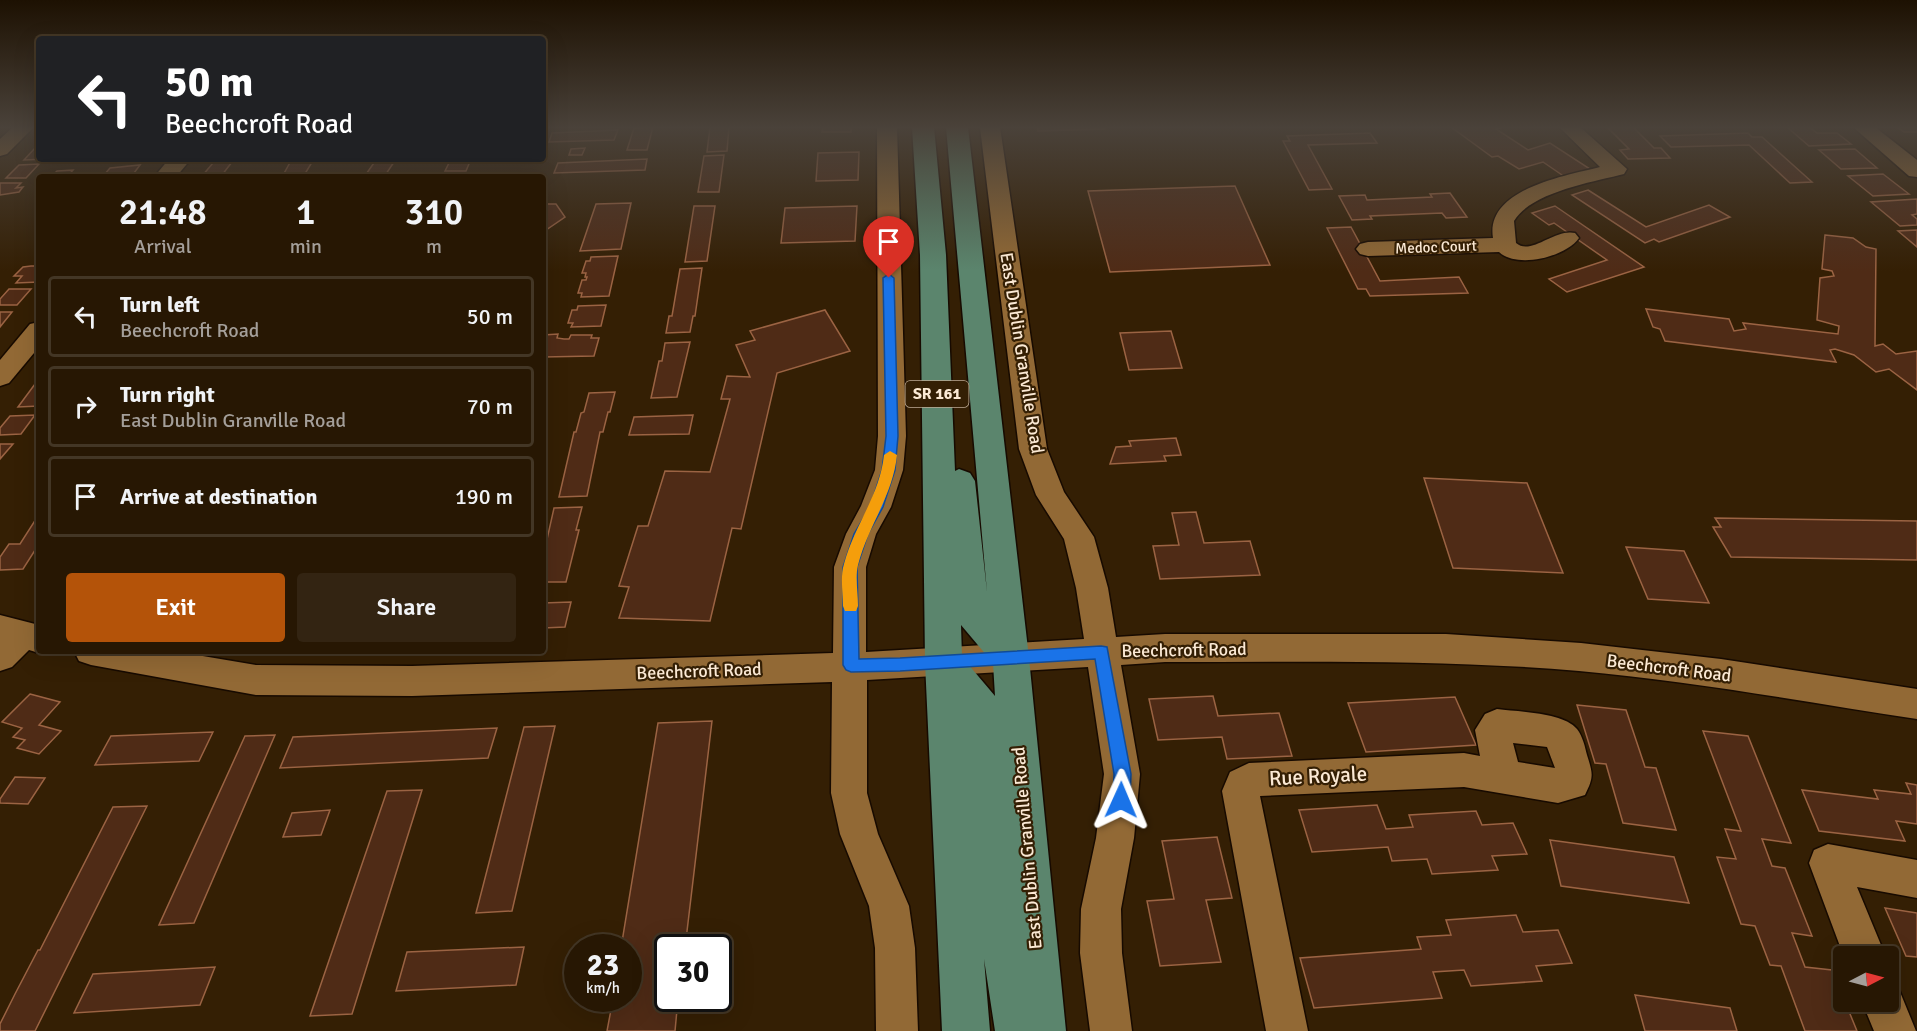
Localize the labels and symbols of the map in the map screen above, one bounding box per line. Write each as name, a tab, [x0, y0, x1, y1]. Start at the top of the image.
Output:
pin	[863, 216, 914, 278]
street label: Medoc Court	[1395, 237, 1477, 257]
street label: East Dublin Granville Road	[995, 251, 1049, 455]
road number: SR 161	[906, 381, 968, 407]
street label: Beechcroft Road	[1121, 638, 1247, 662]
street label: Beechcroft Road	[1605, 649, 1733, 687]
street label: Beechcroft Road	[636, 658, 762, 684]
street label: East Dublin Granville Road	[1007, 746, 1047, 950]
street label: Rue Royale	[1268, 760, 1368, 792]
position arrow	[1089, 768, 1153, 832]
speed limit sign: 30	[654, 934, 732, 1012]
north arrow	[1833, 946, 1899, 1012]

